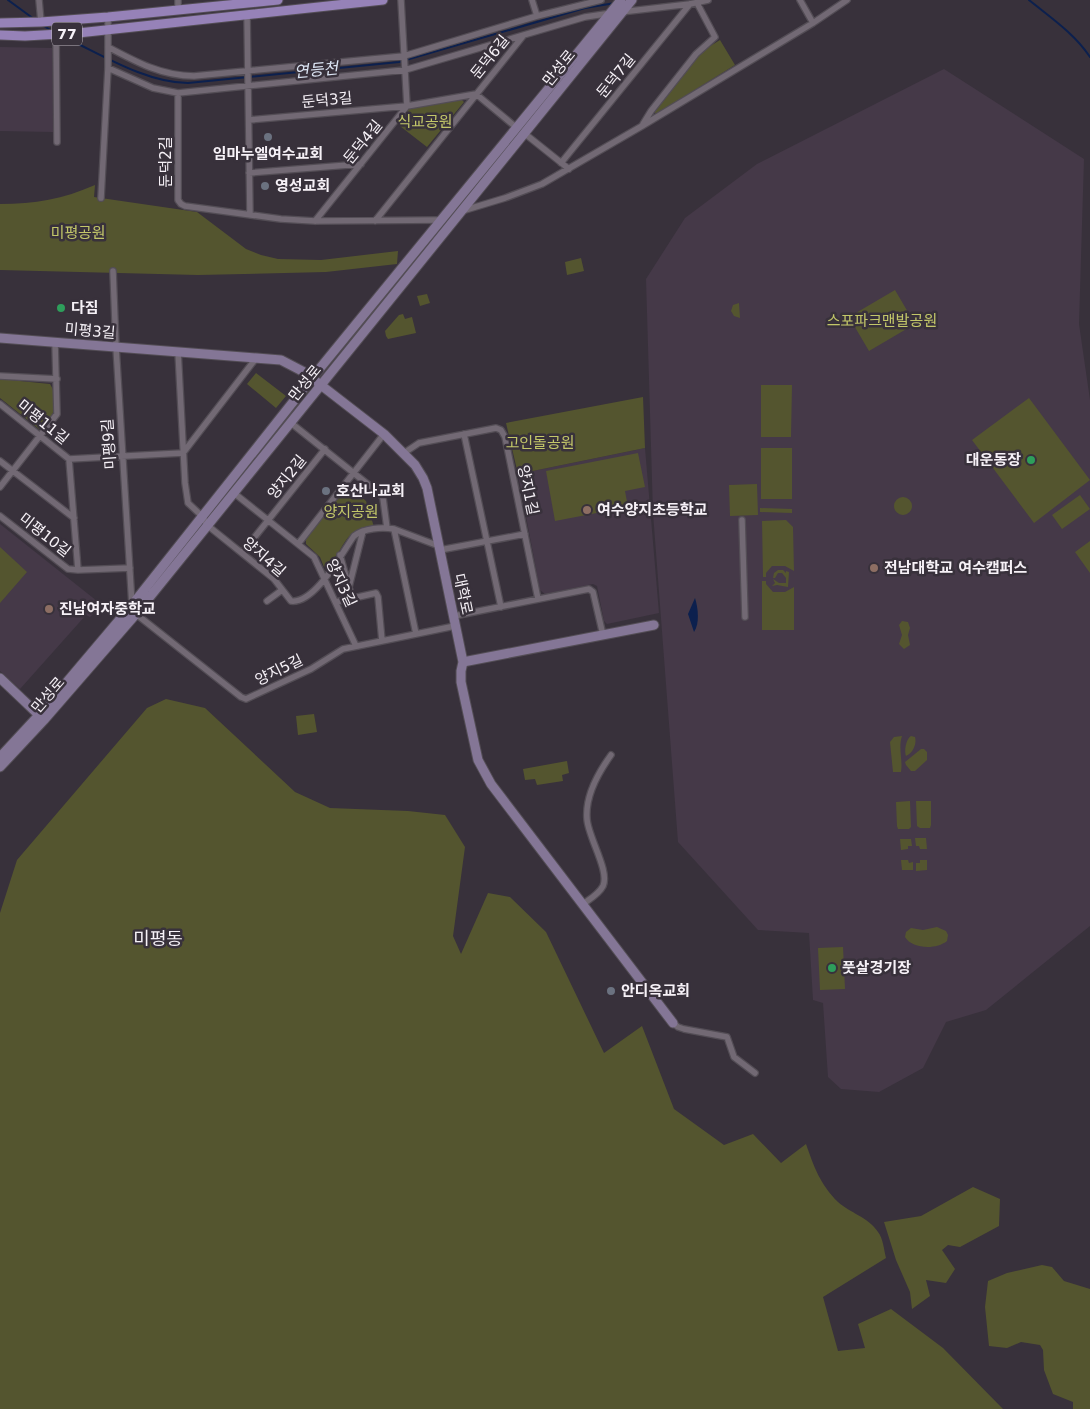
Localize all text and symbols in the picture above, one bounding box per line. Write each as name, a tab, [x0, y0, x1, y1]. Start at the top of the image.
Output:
road number: 77	[52, 22, 82, 46]
street label: 둔덕6길	[467, 32, 513, 82]
street label: 만성로	[539, 46, 579, 90]
street label: 둔덕7길	[593, 51, 639, 101]
water label: 연등천	[293, 58, 341, 81]
street label: 둔덕3길	[301, 89, 353, 111]
park label: 식교공원	[397, 113, 453, 131]
street label: 둔덕4길	[340, 117, 386, 167]
marker: 임마누엘여수교회	[262, 131, 274, 143]
street label: 둔덕2길	[157, 137, 175, 187]
place label: 임마누엘여수교회	[213, 145, 323, 163]
place label: 영성교회	[275, 177, 330, 195]
marker: 영성교회	[259, 180, 271, 192]
park label: 미평공원	[50, 224, 106, 242]
place label: 다짐	[71, 299, 99, 317]
marker: 다짐	[55, 302, 67, 314]
park label: 스포파크맨발공원	[827, 312, 937, 330]
street label: 미평3길	[64, 320, 116, 342]
street label: 만성로	[285, 361, 325, 405]
street label: 미평11길	[14, 396, 72, 448]
street label: 미평9길	[98, 418, 120, 470]
park label: 고인돌공원	[505, 434, 575, 452]
place label: 대운동장	[966, 451, 1021, 469]
street label: 양지2길	[264, 452, 310, 502]
marker: 대운동장	[1025, 454, 1037, 466]
street label: 양지1길	[514, 463, 542, 517]
place label: 호산나교회	[336, 482, 405, 500]
marker: 호산나교회	[320, 485, 332, 497]
place label: 여수양지초등학교	[597, 501, 708, 519]
park label: 양지공원	[323, 503, 379, 521]
marker: 여수양지초등학교	[581, 504, 593, 516]
street label: 미평10길	[16, 509, 74, 561]
street label: 양지4길	[239, 533, 289, 581]
street label: 양지3길	[322, 556, 360, 610]
place label: 전남대학교 여수캠퍼스	[884, 559, 1027, 577]
marker: 전남대학교 여수캠퍼스	[868, 562, 880, 574]
street label: 대학로	[450, 572, 476, 616]
place label: 진남여자중학교	[59, 600, 156, 618]
marker: 진남여자중학교	[43, 603, 55, 615]
street label: 양지5길	[252, 651, 306, 689]
street label: 만성로	[28, 673, 68, 717]
district label: 미평동	[133, 928, 183, 949]
place label: 풋살경기장	[842, 959, 911, 977]
marker: 풋살경기장	[826, 962, 838, 974]
place label: 안디옥교회	[621, 982, 690, 1000]
marker: 안디옥교회	[605, 985, 617, 997]

